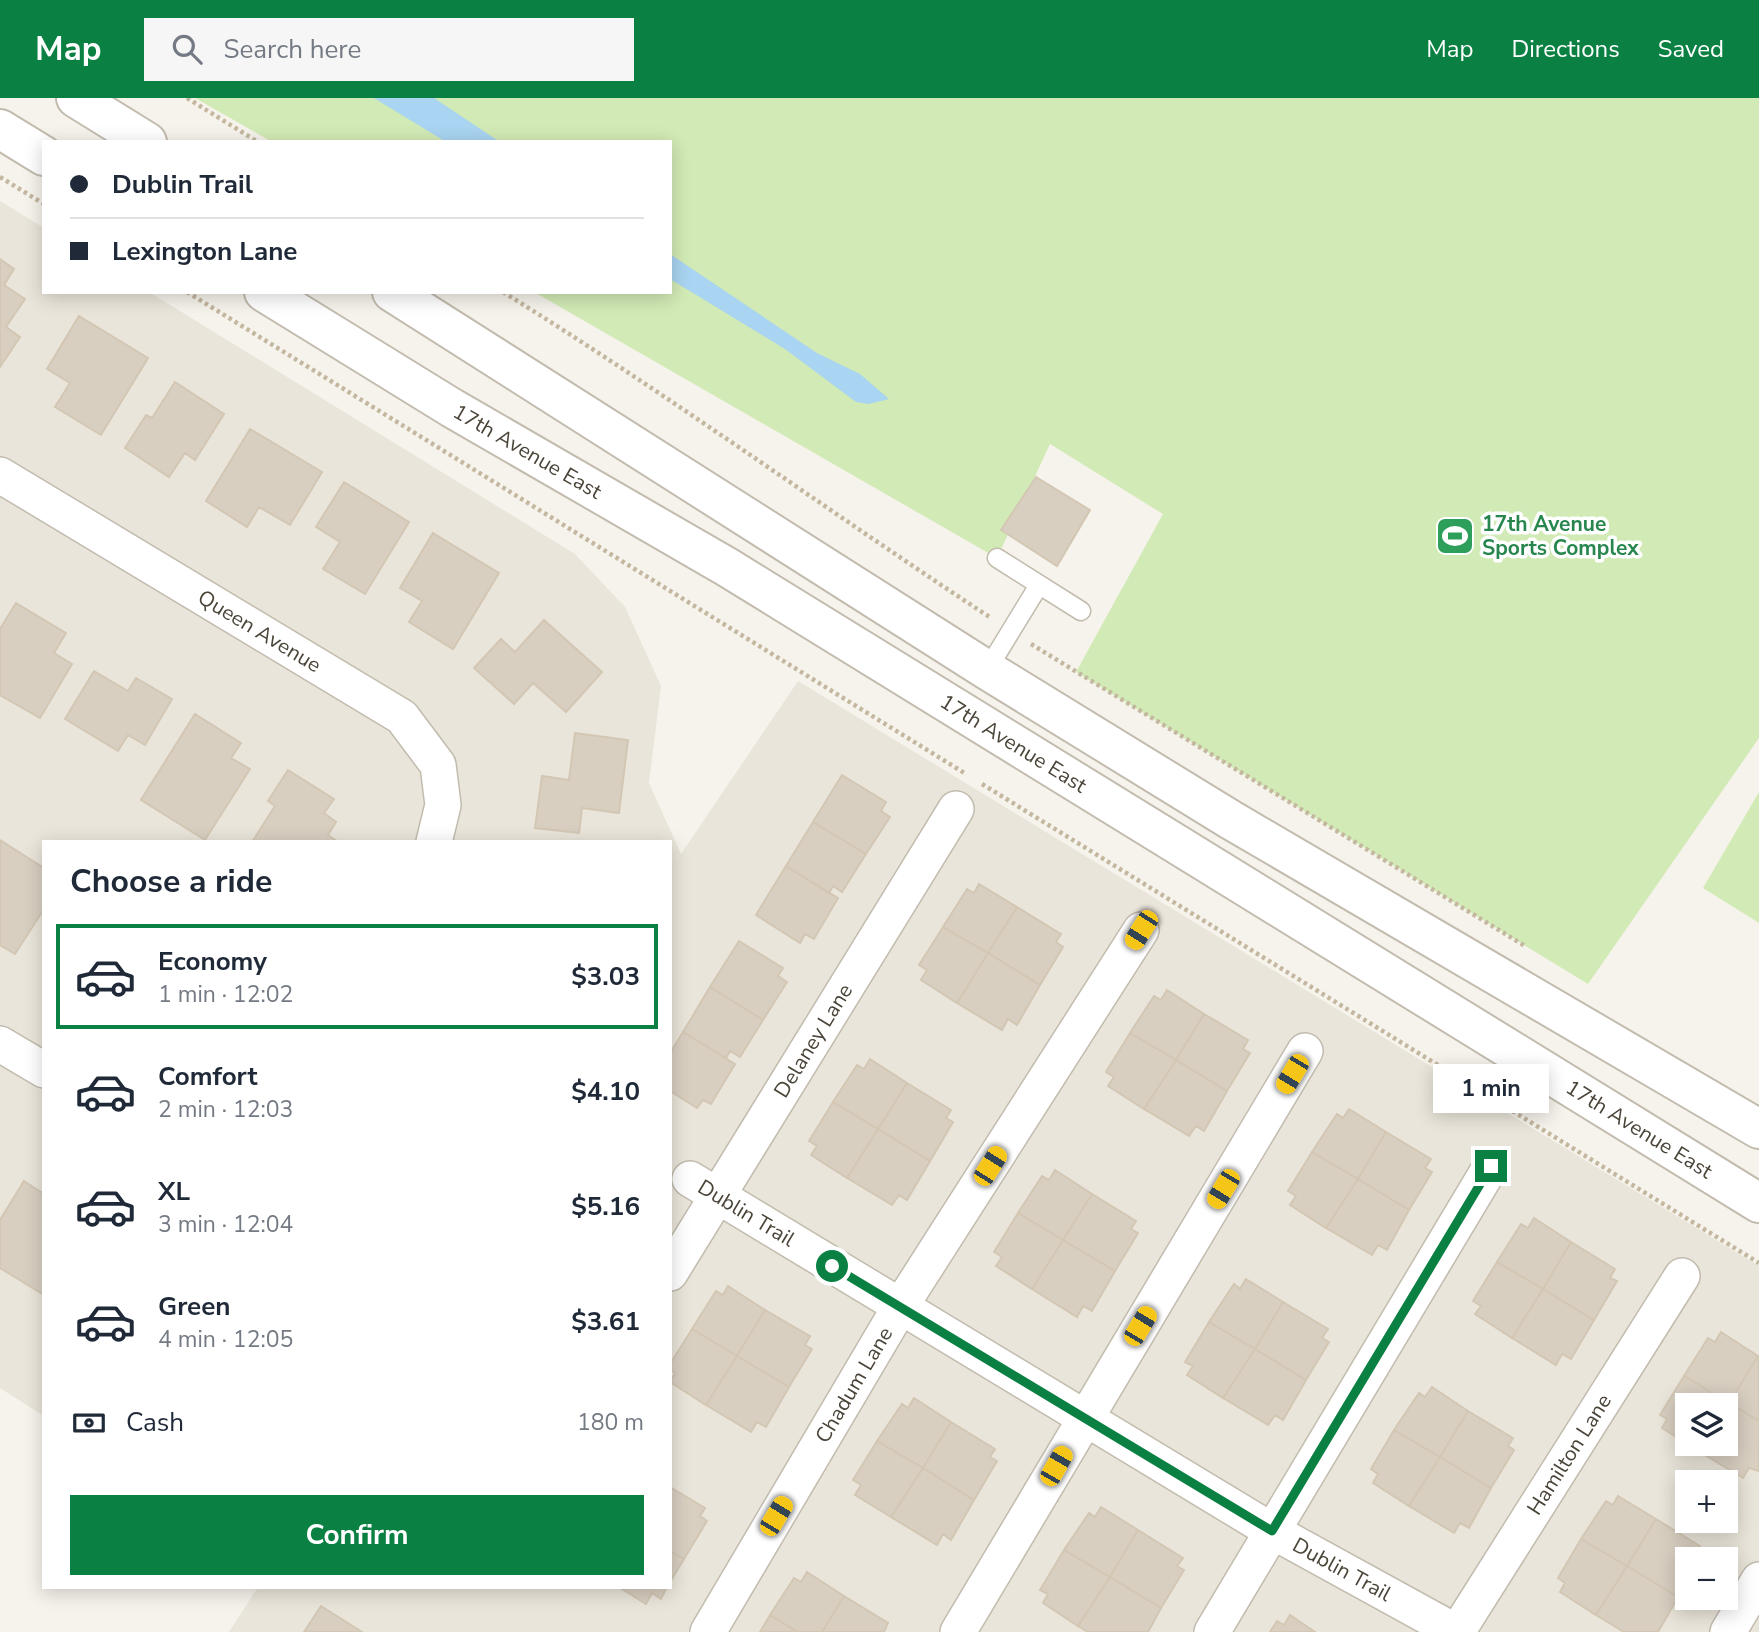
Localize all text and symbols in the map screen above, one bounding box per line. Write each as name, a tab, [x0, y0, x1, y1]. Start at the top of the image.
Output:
search box	[144, 18, 634, 81]
text: Map	[35, 27, 102, 72]
icon: search	[168, 30, 206, 68]
text: Search here	[224, 32, 361, 67]
text: Map	[1426, 33, 1473, 65]
text: Directions	[1511, 33, 1620, 65]
text: Saved	[1658, 33, 1724, 65]
text: Dublin Trail	[112, 167, 253, 202]
text: Lexington Lane	[112, 234, 297, 269]
street label: 17th Avenue East	[448, 398, 607, 506]
place label: 17th Avenue Sports Complex	[1482, 510, 1639, 562]
sports icon: 17th Avenue Sports Complex	[1434, 515, 1476, 557]
street label: Queen Avenue	[193, 583, 326, 679]
street label: 17th Avenue East	[935, 688, 1093, 800]
text: Choose a ride	[70, 860, 272, 903]
car	[1121, 907, 1162, 953]
text: Economy	[158, 944, 267, 979]
icon: car	[74, 945, 137, 1008]
text: $3.03	[571, 959, 640, 994]
street label: Delaney Lane	[767, 978, 859, 1103]
text: 1 min · 12:02	[158, 979, 293, 1010]
car	[1273, 1051, 1312, 1097]
text: Comfort	[158, 1059, 258, 1094]
icon: car	[74, 1060, 137, 1123]
callout: 1 min	[1433, 1065, 1549, 1114]
text: 1 min	[1461, 1073, 1521, 1104]
street label: 17th Avenue East	[1561, 1073, 1718, 1185]
text: $4.10	[571, 1074, 640, 1109]
text: 2 min · 12:03	[158, 1094, 293, 1125]
car	[970, 1143, 1011, 1189]
route end	[1475, 1150, 1507, 1182]
car	[1204, 1166, 1243, 1212]
street label: Dublin Trail	[693, 1173, 801, 1254]
text: XL	[158, 1174, 190, 1209]
icon: car	[74, 1175, 137, 1238]
text: $5.16	[571, 1189, 640, 1224]
text: 3 min · 12:04	[158, 1209, 293, 1240]
route start	[816, 1250, 848, 1282]
text: Green	[158, 1289, 231, 1324]
icon: car	[74, 1290, 137, 1353]
car	[1121, 1303, 1160, 1349]
text: $3.61	[571, 1304, 640, 1339]
street label: Chadum Lane	[809, 1322, 899, 1448]
text: 4 min · 12:05	[158, 1324, 293, 1355]
street label: Hamilton Lane	[1521, 1389, 1618, 1520]
map controls	[1675, 1393, 1738, 1610]
button: layers	[1675, 1393, 1738, 1456]
icon: cash	[70, 1404, 108, 1442]
text: Cash	[126, 1405, 184, 1440]
text: 180 m	[577, 1407, 644, 1438]
car	[1037, 1443, 1076, 1489]
button: +	[1675, 1470, 1738, 1533]
car	[757, 1493, 796, 1539]
button: Confirm	[70, 1495, 644, 1575]
street label: Dublin Trail	[1288, 1531, 1397, 1608]
button: −	[1675, 1547, 1738, 1610]

